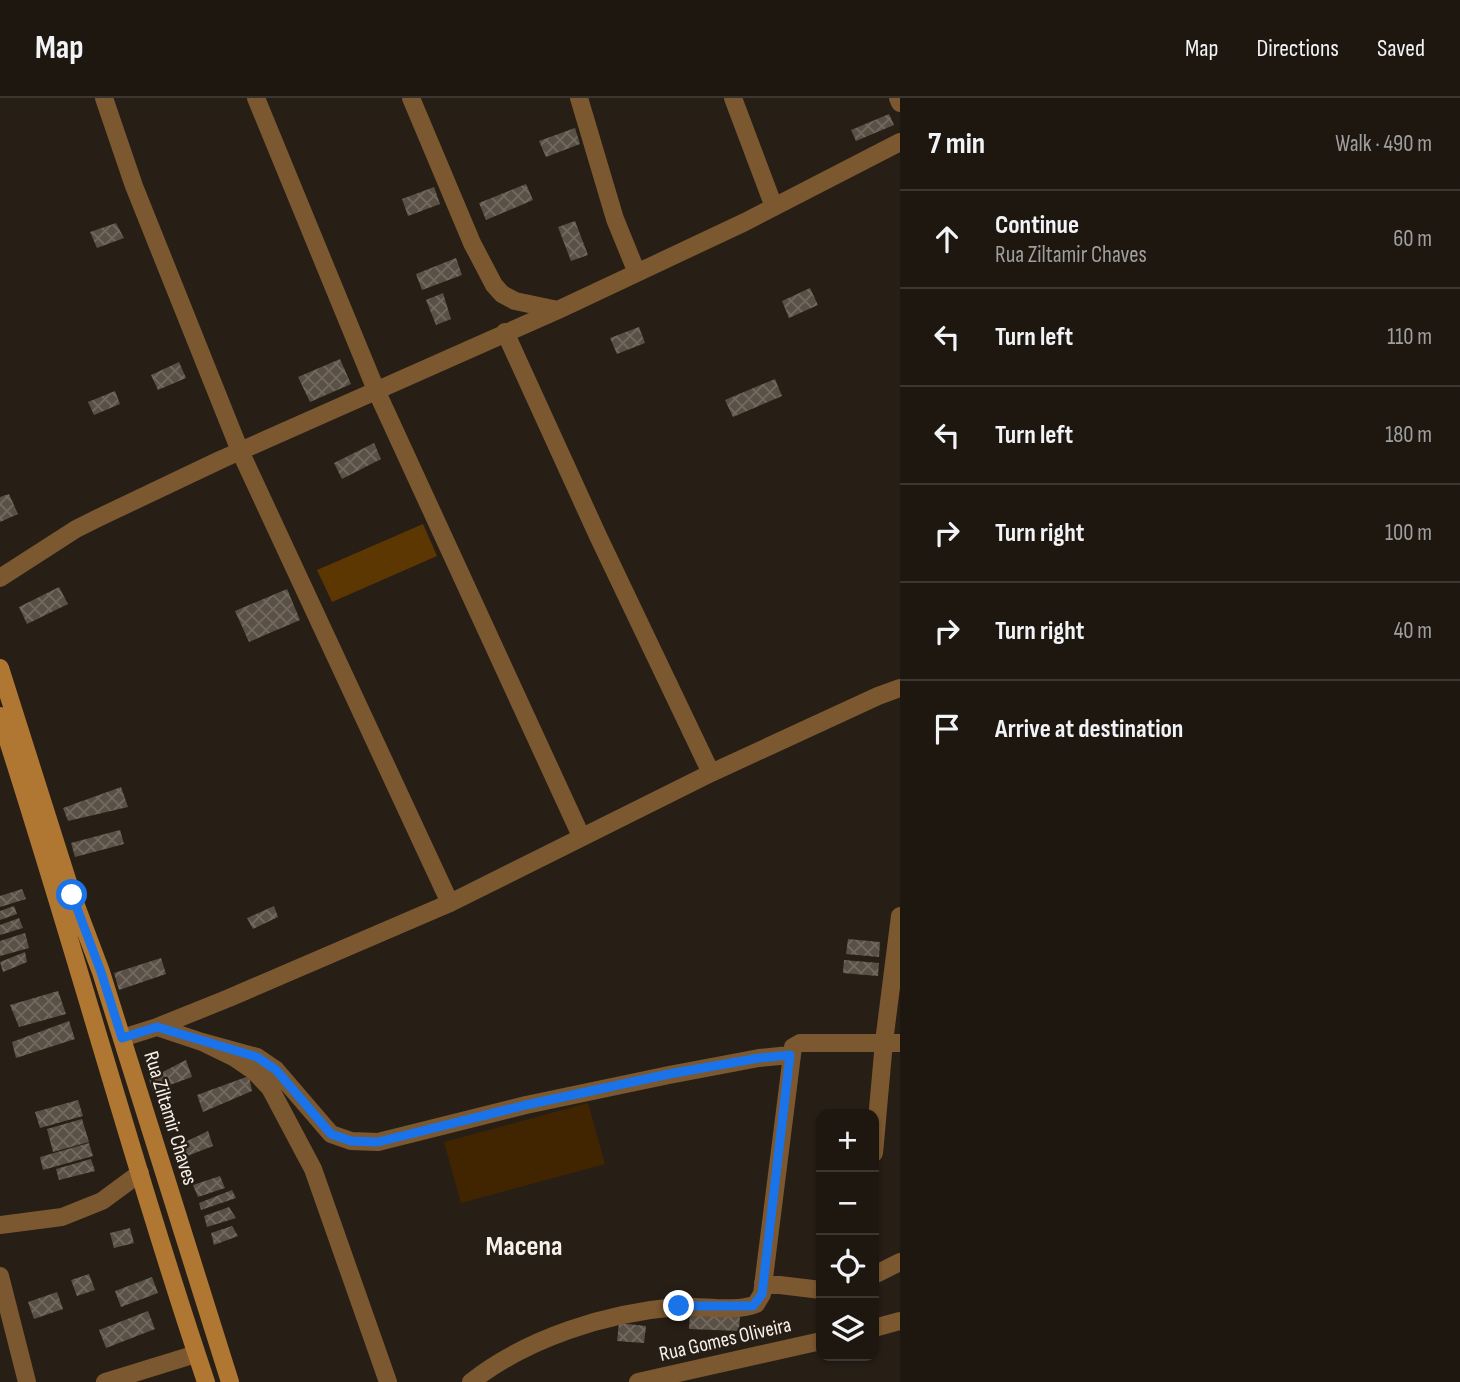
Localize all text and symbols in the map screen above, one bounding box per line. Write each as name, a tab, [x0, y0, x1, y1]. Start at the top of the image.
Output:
text: Map	[35, 28, 84, 68]
text: Map	[1185, 34, 1218, 63]
text: Directions	[1256, 34, 1339, 63]
text: Saved	[1377, 34, 1425, 63]
text: 7 min	[928, 126, 985, 162]
text: Walk · 490 m	[1335, 130, 1432, 158]
text: Continue	[995, 210, 1079, 241]
icon: ahead	[928, 220, 966, 258]
text: 60 m	[1393, 225, 1432, 253]
text: Rua Ziltamir Chaves	[995, 241, 1147, 269]
icon: left	[928, 318, 966, 356]
text: Turn left	[995, 322, 1073, 353]
text: 110 m	[1387, 323, 1432, 351]
icon: left	[928, 416, 966, 454]
text: Turn left	[995, 420, 1073, 451]
text: 180 m	[1385, 421, 1432, 449]
icon: right	[928, 514, 966, 552]
text: Turn right	[995, 518, 1084, 549]
text: 100 m	[1385, 519, 1432, 547]
icon: right	[928, 612, 966, 650]
text: Turn right	[995, 616, 1084, 647]
text: 40 m	[1394, 617, 1432, 645]
icon: arrive	[928, 710, 966, 748]
text: Arrive at destination	[995, 714, 1183, 745]
route start	[56, 879, 87, 910]
street label: Rua Ziltamir Chaves	[138, 1048, 203, 1188]
map controls	[816, 1109, 879, 1361]
button: +	[816, 1109, 879, 1172]
button: −	[816, 1172, 879, 1235]
district label: Macena	[486, 1230, 562, 1263]
button: locate	[816, 1235, 879, 1298]
route end	[663, 1290, 694, 1321]
button: layers	[816, 1298, 879, 1361]
street label: Rua Gomes Oliveira	[657, 1312, 794, 1367]

